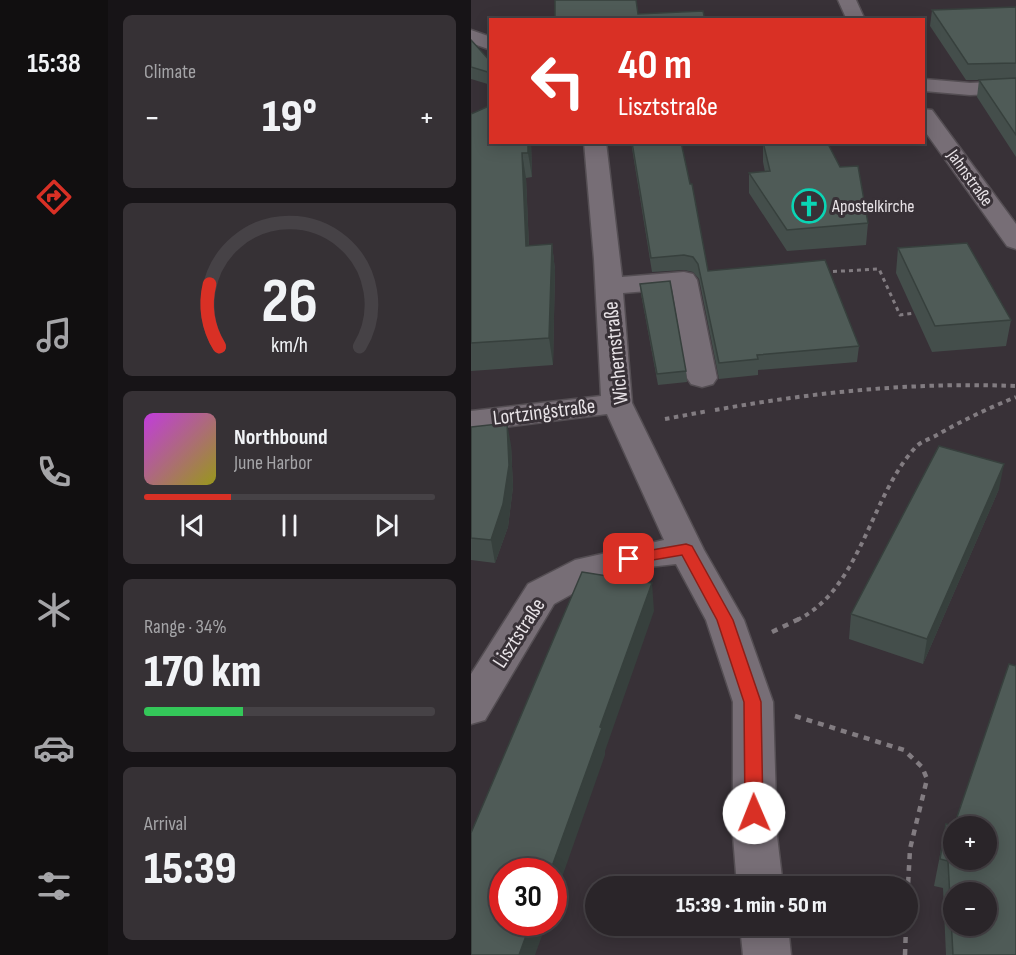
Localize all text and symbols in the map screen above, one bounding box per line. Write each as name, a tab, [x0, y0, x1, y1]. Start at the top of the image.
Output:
text: 40 m	[618, 40, 692, 91]
icon: left	[519, 42, 597, 120]
text: 15:38	[27, 48, 81, 80]
text: Climate	[144, 60, 196, 84]
text: 19°	[262, 90, 317, 145]
text: Lisztstraße	[618, 91, 718, 123]
text: −	[144, 98, 160, 138]
text: +	[419, 98, 435, 138]
street label: Jahnstraße	[942, 145, 997, 210]
icon: directions	[33, 176, 75, 218]
church icon: Apostelkirche	[791, 188, 827, 224]
place label: Apostelkirche	[831, 196, 915, 217]
text: 26	[261, 265, 318, 340]
street label: Wichernstraße	[598, 300, 634, 406]
icon: music	[33, 314, 75, 356]
text: km/h	[271, 333, 308, 358]
street label: Lortzingstraße	[491, 393, 597, 431]
text: Northbound	[234, 424, 328, 451]
icon: phone	[33, 451, 75, 493]
text: June Harbor	[234, 451, 312, 475]
icon: previous	[176, 509, 209, 542]
icon: pause	[273, 509, 306, 542]
icon: next	[370, 509, 403, 542]
pin	[603, 533, 654, 584]
icon: arrive	[612, 542, 645, 575]
icon: climate	[33, 589, 75, 631]
street label: Lisztstraße	[487, 594, 551, 672]
text: Range · 34%	[144, 615, 227, 639]
text: 170 km	[144, 645, 261, 700]
icon: car	[33, 727, 75, 769]
position arrow	[722, 781, 786, 845]
text: Arrival	[144, 812, 187, 836]
map controls	[943, 816, 997, 936]
button: +	[943, 816, 997, 870]
text: 15:39	[144, 842, 237, 897]
speed limit sign: 30	[489, 858, 567, 936]
icon: filters	[33, 865, 75, 907]
button: −	[943, 882, 997, 936]
text: 15:39 · 1 min · 50 m	[676, 892, 827, 919]

